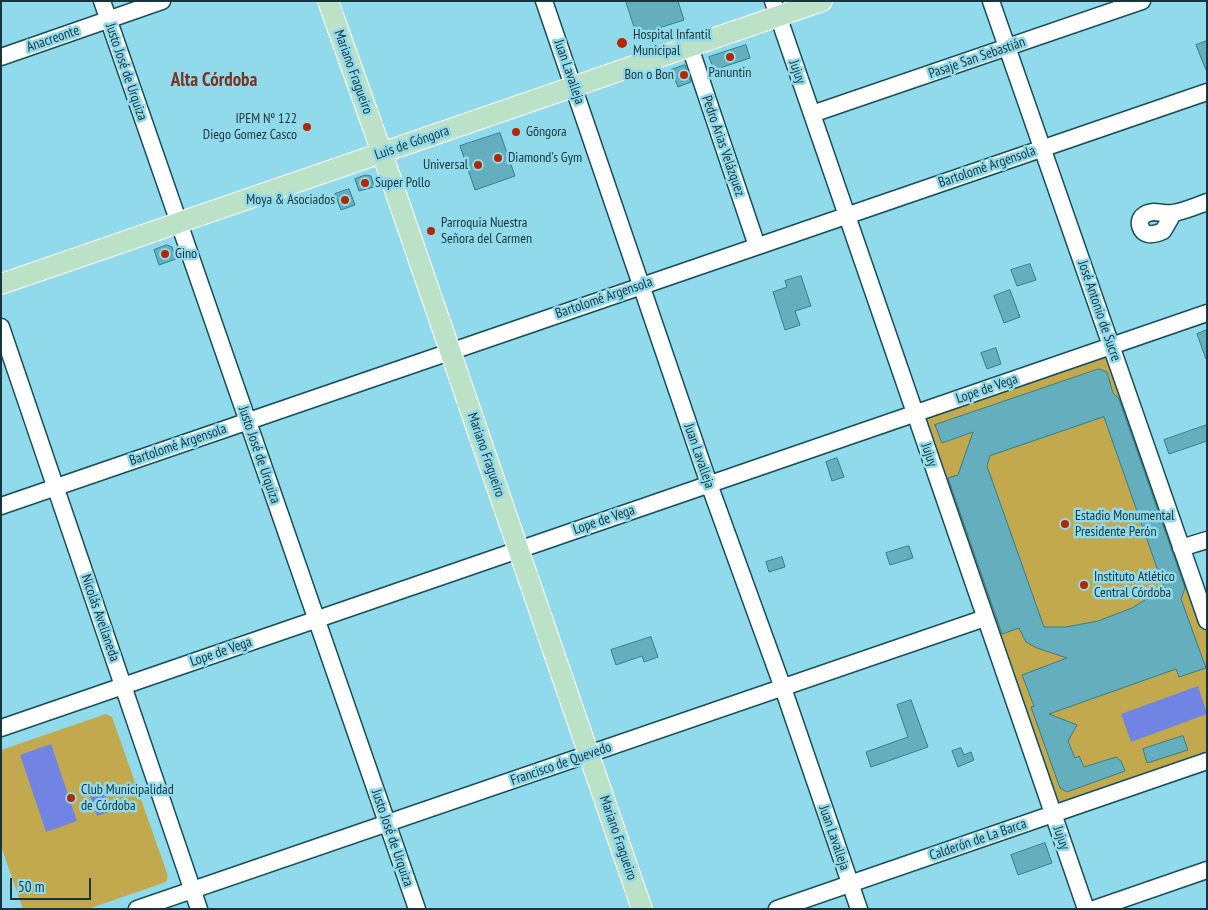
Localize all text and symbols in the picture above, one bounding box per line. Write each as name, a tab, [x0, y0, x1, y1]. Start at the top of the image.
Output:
street label: Justo José de Urquiza	[102, 21, 150, 123]
street label: Anacreonte	[24, 22, 82, 56]
place label: Hospital Infantil Municipal	[633, 27, 711, 59]
street label: Mariano Fragueiro	[330, 28, 376, 116]
street label: Pasaje San Sebastián	[926, 34, 1028, 82]
marker: Hospital Infantil Municipal	[615, 36, 629, 50]
street label: Juan Lavalleja	[550, 37, 588, 107]
marker: Panuntin	[724, 51, 736, 63]
street label: Jujuy	[785, 58, 809, 86]
place label: Panuntin	[709, 65, 751, 81]
place label: Bon o Bon	[624, 67, 674, 83]
marker: Bon o Bon	[678, 69, 690, 81]
district label: Alta Córdoba	[171, 70, 257, 92]
street label: Pedro Arias Velázquez	[698, 93, 748, 199]
place label: IPEM Nº 122 Diego Gomez Casco	[203, 111, 297, 144]
marker: IPEM Nº 122 Diego Gomez Casco	[301, 121, 313, 133]
street label: Luis de Góngora	[372, 122, 452, 164]
place label: Gōngora	[526, 124, 567, 140]
marker: Gōngora	[510, 126, 522, 138]
street label: Bartolomé Argensola	[936, 143, 1038, 191]
place label: Diamond's Gym	[508, 150, 582, 166]
marker: Diamond's Gym	[492, 152, 504, 164]
place label: Universal	[423, 157, 468, 173]
marker: Universal	[472, 159, 484, 171]
place label: Super Pollo	[375, 175, 430, 191]
marker: Super Pollo	[359, 177, 371, 189]
place label: Moya & Asociados	[246, 192, 335, 208]
marker: Moya & Asociados	[339, 194, 351, 206]
place label: Parroquia Nuestra Señora del Carmen	[441, 215, 532, 248]
marker: Parroquia Nuestra Señora del Carmen	[425, 225, 437, 237]
place label: Gino	[175, 246, 197, 262]
marker: Gino	[159, 248, 171, 260]
street label: José Antonio de Sucre	[1074, 259, 1124, 363]
street label: Bartolomé Argensola	[553, 274, 655, 322]
street label: Lope de Vega	[954, 371, 1020, 407]
street label: Justo José de Urquiza	[235, 404, 283, 506]
street label: Mariano Fragueiro	[464, 411, 508, 499]
street label: Bartolomé Argensola	[127, 421, 229, 469]
street label: Juan Lavalleja	[680, 421, 718, 491]
street label: Jujuy	[917, 441, 941, 469]
street label: Lope de Vega	[571, 502, 637, 538]
place label: Estadio Monumental Presidente Perón	[1075, 508, 1174, 540]
marker: Estadio Monumental Presidente Perón	[1059, 518, 1071, 530]
place label: Instituto Atlético Central Córdoba	[1094, 569, 1175, 602]
street label: Nicolás Avellaneda	[77, 572, 123, 664]
marker: Instituto Atlético Central Córdoba	[1078, 579, 1090, 591]
street label: Lope de Vega	[188, 634, 254, 670]
street label: Francisco de Quevedo	[508, 739, 614, 789]
place label: Club Municipalidad de Córdoba	[81, 782, 174, 814]
street label: Justo José de Urquiza	[368, 787, 416, 889]
marker: Club Municipalidad de Córdoba	[65, 792, 77, 804]
street label: Mariano Fragueiro	[596, 794, 640, 882]
street label: Juan Lavalleja	[815, 803, 853, 873]
street label: Calderón de La Barca	[927, 816, 1029, 864]
street label: Jujuy	[1049, 824, 1073, 852]
scale bar	[12, 868, 94, 900]
text: 50 m	[18, 877, 44, 896]

